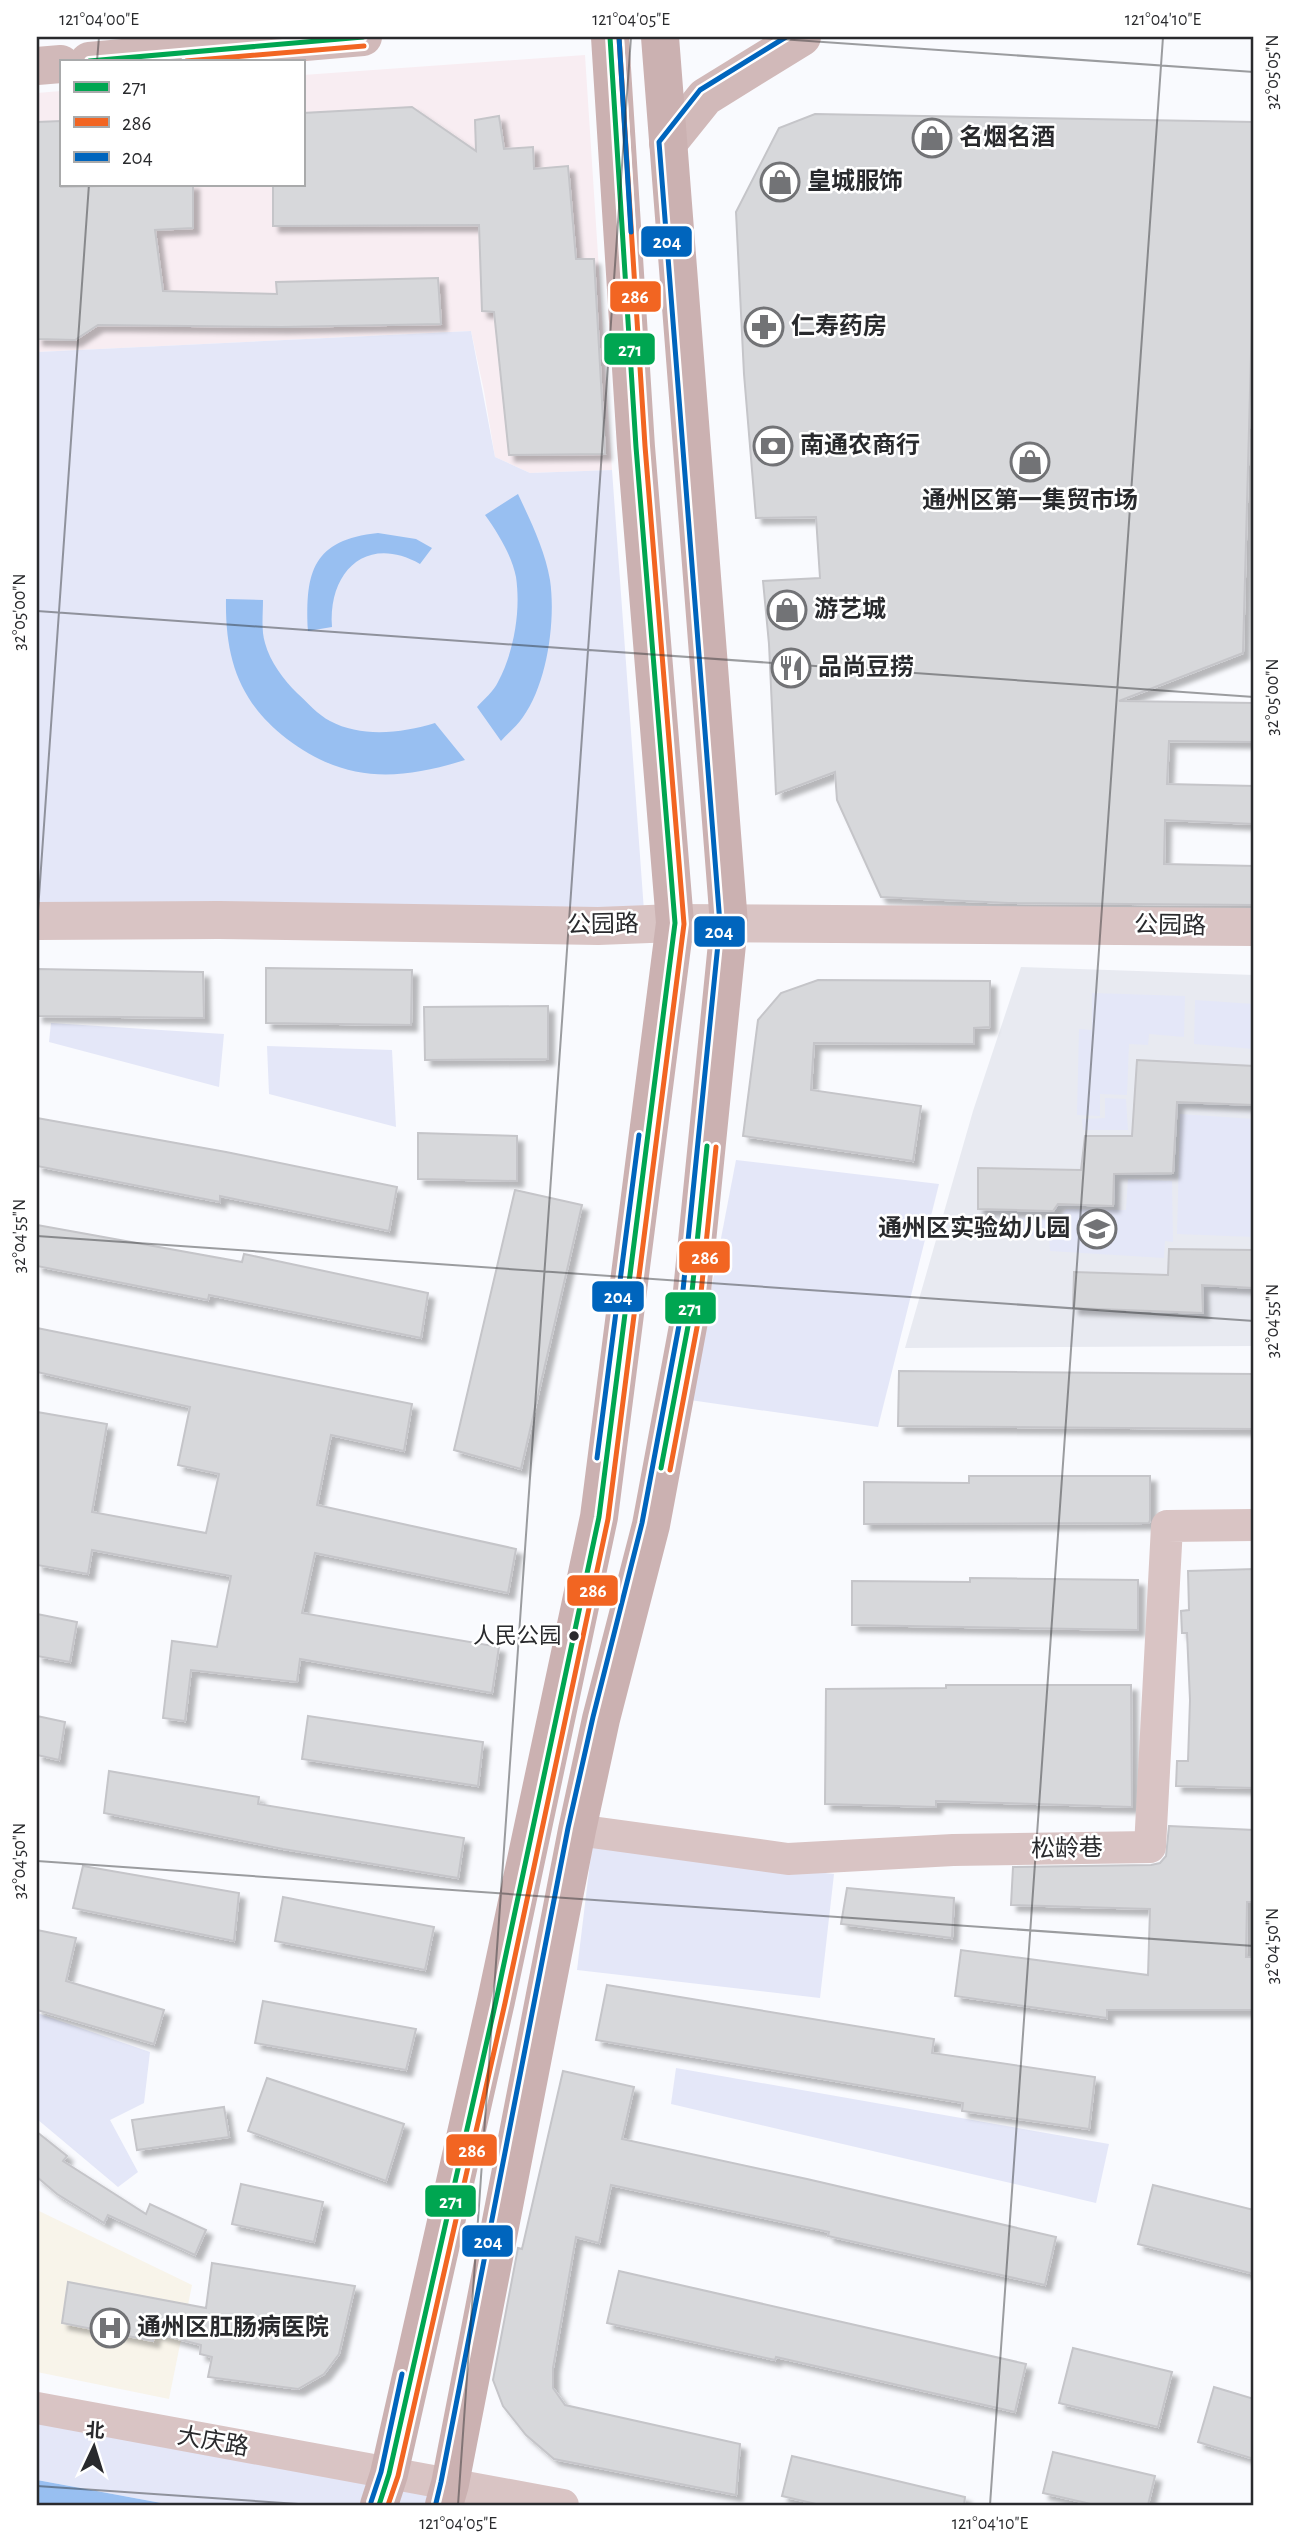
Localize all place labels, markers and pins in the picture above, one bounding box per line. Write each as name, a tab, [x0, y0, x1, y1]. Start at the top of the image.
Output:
shop icon: 名烟名酒	[911, 117, 953, 159]
place label: 名烟名酒	[959, 124, 1055, 150]
shop icon: 皇城服饰	[759, 161, 801, 203]
place label: 皇城服饰	[807, 168, 903, 194]
pharmacy icon: 仁寿药房	[743, 306, 785, 348]
place label: 仁寿药房	[791, 313, 887, 339]
bank icon: 南通农商行	[752, 425, 794, 467]
place label: 南通农商行	[800, 432, 920, 458]
shop icon: 通州区第一集贸市场	[1009, 441, 1051, 483]
place label: 通州区第一集贸市场	[922, 487, 1138, 513]
shop icon: 游艺城	[766, 589, 808, 631]
place label: 游艺城	[814, 596, 886, 622]
restaurant icon: 品尚豆捞	[770, 647, 812, 689]
place label: 品尚豆捞	[818, 654, 914, 680]
school or university icon: 通州区实验幼儿园	[1076, 1208, 1118, 1250]
place label: 通州区实验幼儿园	[878, 1215, 1070, 1241]
place label: 人民公园	[473, 1624, 561, 1647]
marker: 人民公园	[567, 1629, 581, 1643]
hospital icon: 通州区肛肠病医院	[89, 2307, 131, 2349]
place label: 通州区肛肠病医院	[137, 2314, 329, 2340]

